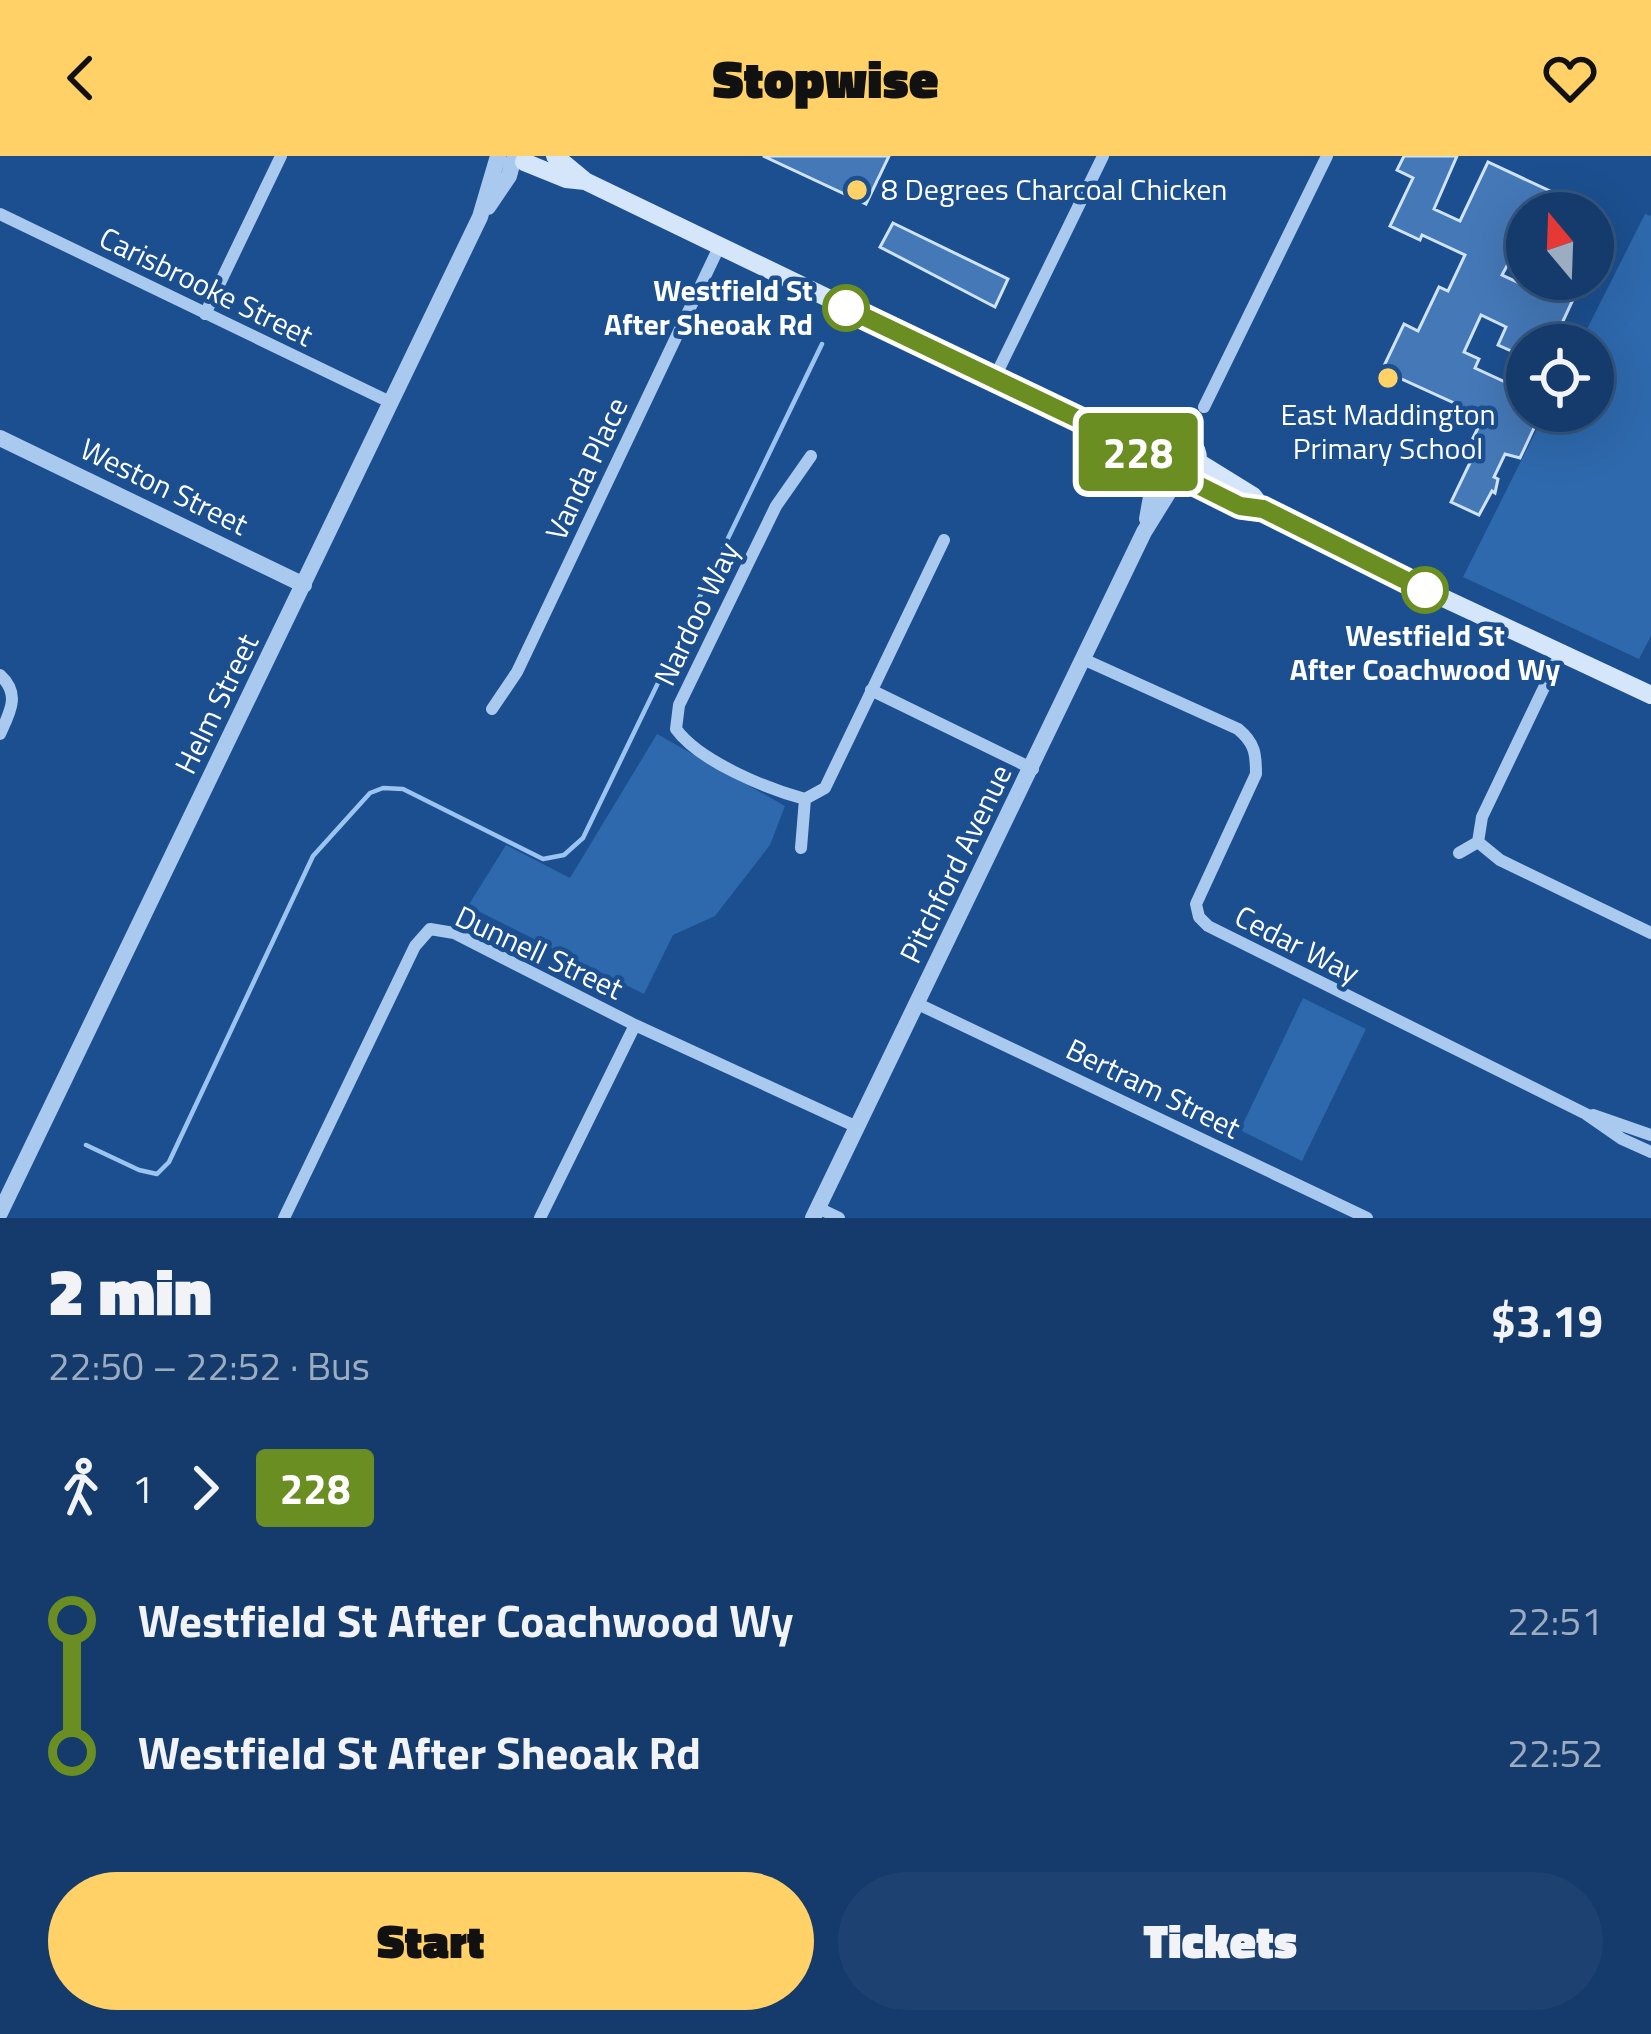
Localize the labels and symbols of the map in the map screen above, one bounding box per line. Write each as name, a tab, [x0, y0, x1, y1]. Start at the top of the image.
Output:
place label: 8 Degrees Charcoal Chicken	[881, 166, 1227, 212]
marker: 8 Degrees Charcoal Chicken	[844, 177, 870, 203]
north arrow	[1506, 192, 1614, 300]
street label: Carisbrooke Street	[92, 214, 322, 358]
place label: Westfield St After Sheoak Rd	[604, 267, 813, 347]
marker: Westfield St After Sheoak Rd	[824, 286, 868, 330]
marker: East Maddington Primary School	[1375, 365, 1401, 391]
street label: Vanda Place	[533, 389, 639, 548]
place label: East Maddington Primary School	[1280, 391, 1496, 471]
line badge: 228	[1069, 413, 1207, 491]
street label: Weston Street	[73, 426, 257, 547]
street label: Nardoo Way	[641, 534, 751, 693]
marker: Westfield St After Coachwood Wy	[1403, 568, 1447, 612]
place label: Westfield St After Coachwood Wy	[1290, 612, 1560, 692]
street label: Helm Street	[162, 625, 270, 782]
street label: Pitchford Avenue	[887, 756, 1023, 971]
street label: Dunnell Street	[448, 893, 631, 1011]
street label: Cedar Way	[1227, 893, 1368, 995]
street label: Bertram Street	[1058, 1026, 1249, 1150]

